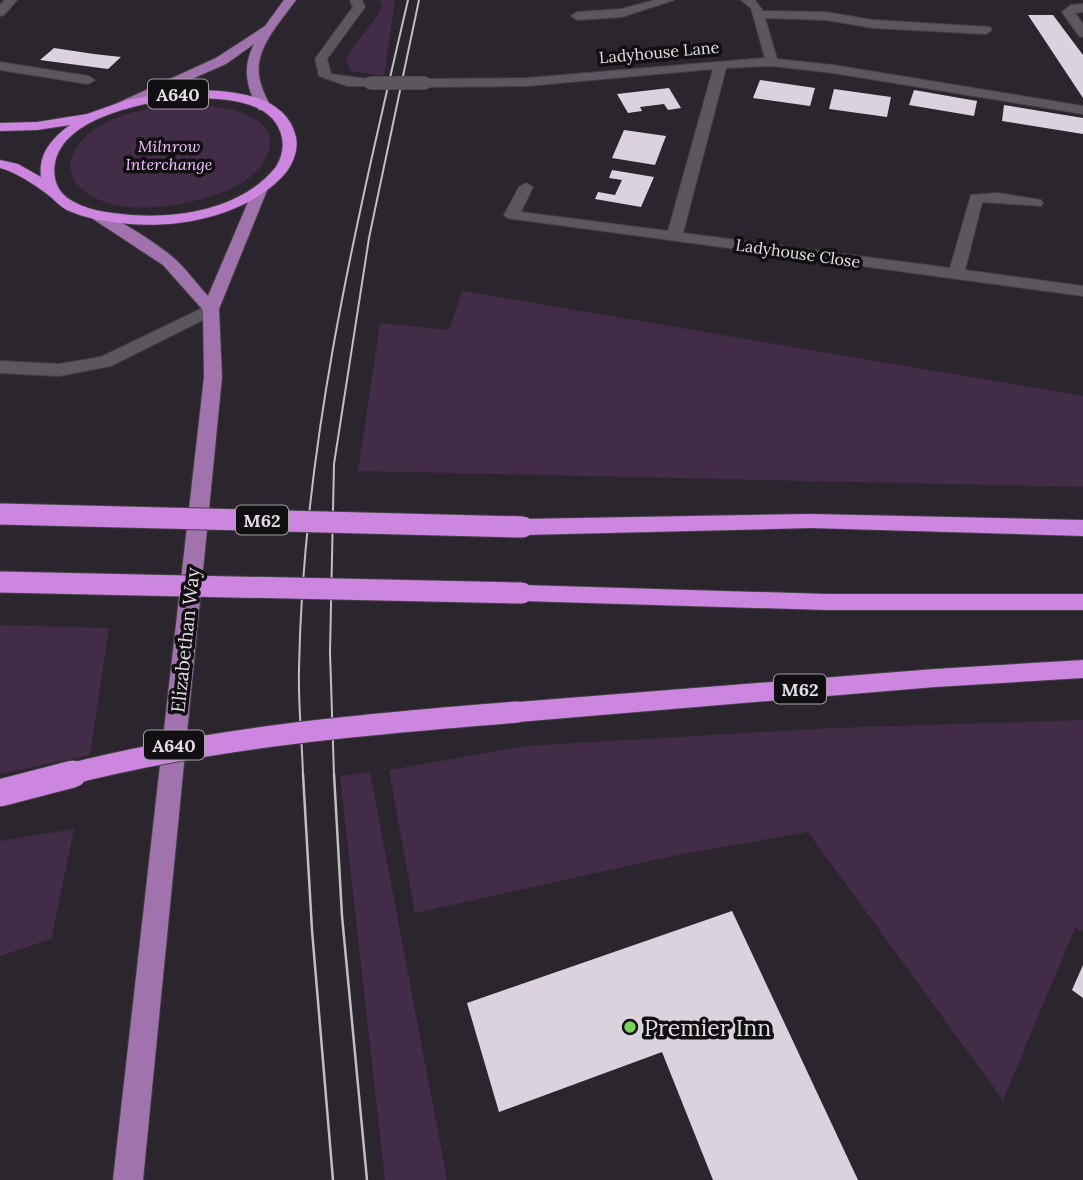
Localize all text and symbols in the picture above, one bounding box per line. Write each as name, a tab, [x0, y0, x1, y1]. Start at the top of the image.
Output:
street label: Ladyhouse Lane	[598, 37, 720, 67]
road number: A640	[148, 80, 208, 108]
park label: Milnrow Interchange	[126, 136, 213, 174]
street label: Ladyhouse Close	[734, 234, 862, 272]
road number: M62	[236, 506, 288, 534]
street label: Elizabethan Way	[165, 566, 205, 714]
road number: M62	[774, 674, 826, 704]
road number: A640	[144, 730, 204, 760]
place label: Premier Inn	[644, 1013, 771, 1042]
marker: Premier Inn	[622, 1019, 638, 1035]

